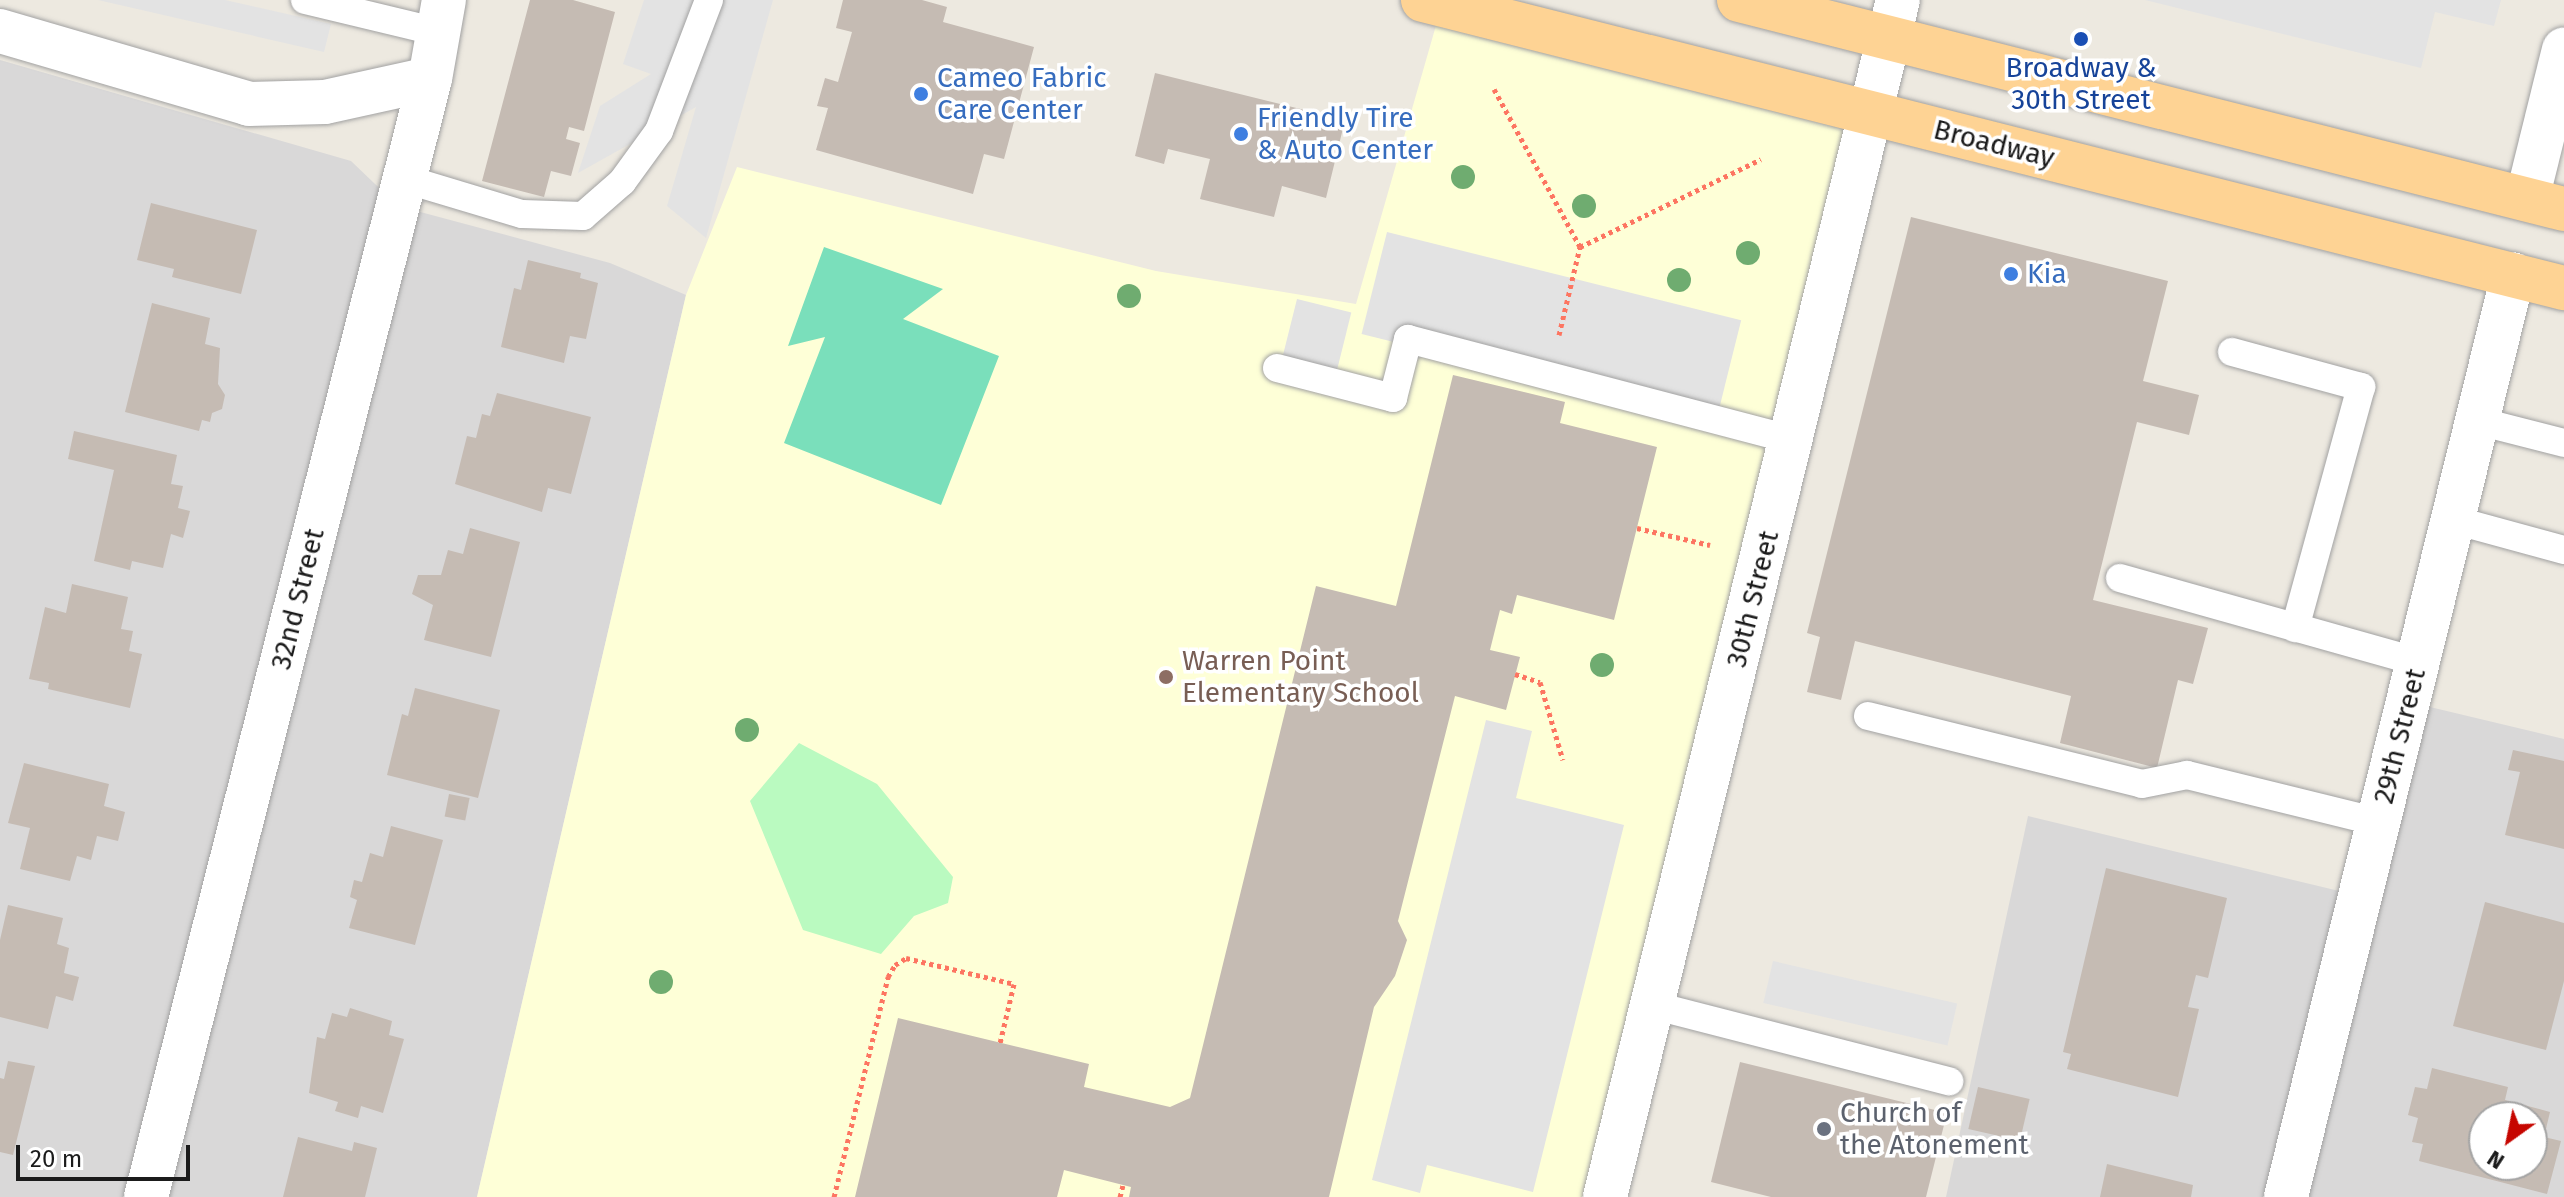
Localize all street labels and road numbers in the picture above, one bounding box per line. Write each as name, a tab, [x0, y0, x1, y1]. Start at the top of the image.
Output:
street label: Broadway	[1930, 113, 2058, 175]
street label: 32nd Street	[264, 525, 332, 673]
street label: 30th Street	[1720, 527, 1786, 671]
street label: 29th Street	[2367, 665, 2433, 807]

